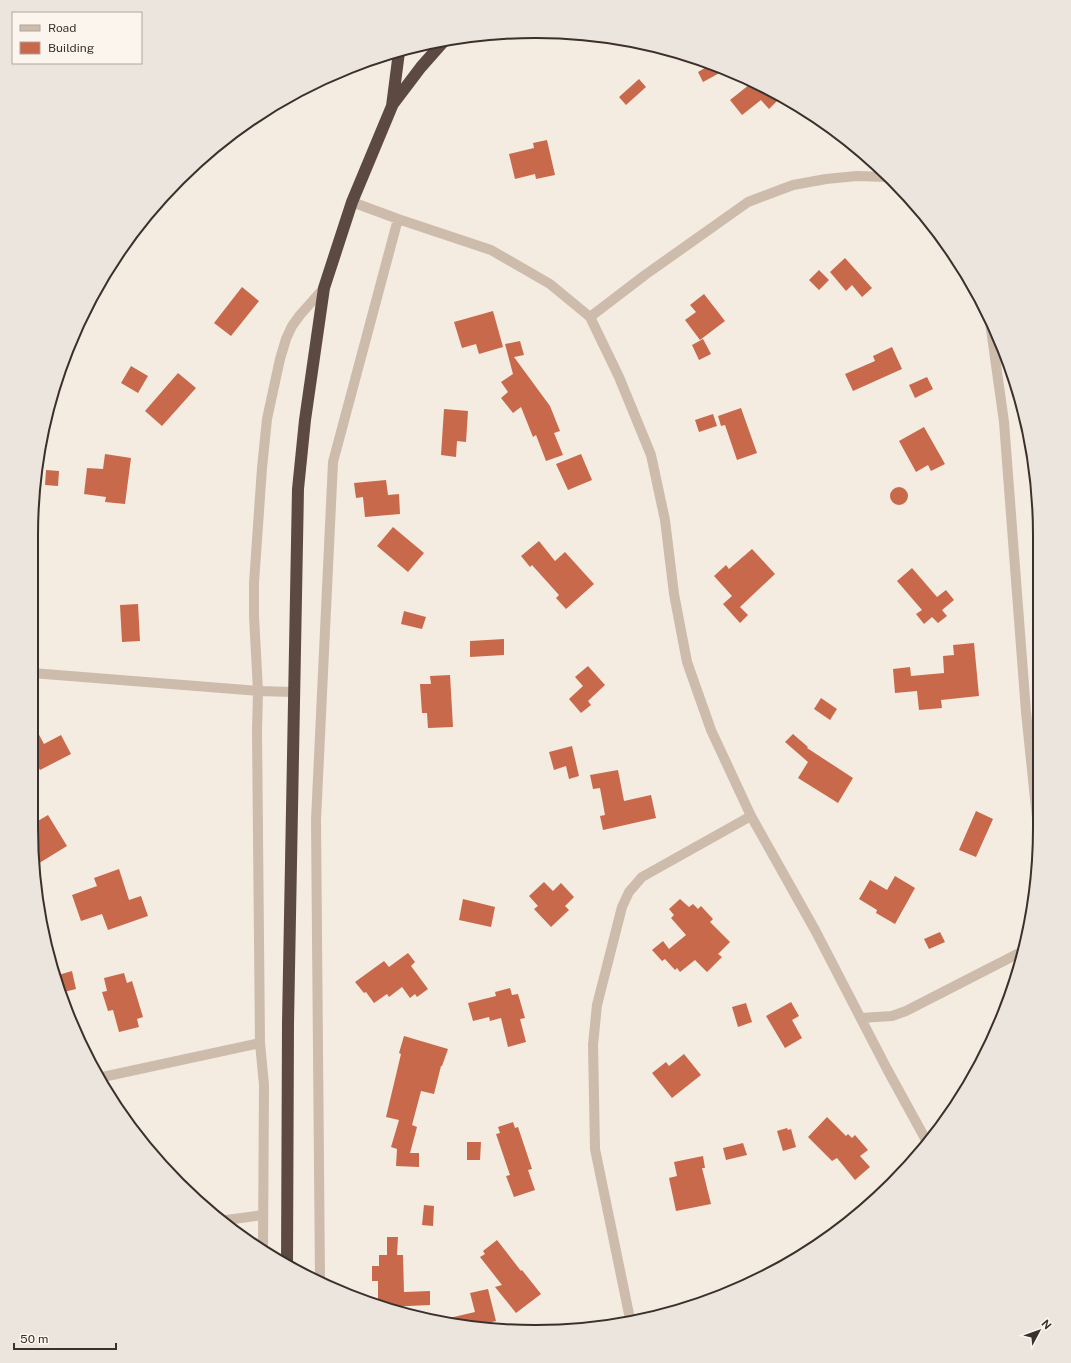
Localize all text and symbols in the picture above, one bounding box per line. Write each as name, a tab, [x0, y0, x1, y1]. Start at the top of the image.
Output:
legend	[12, 12, 142, 64]
text: Road	[48, 21, 76, 35]
text: Building	[48, 41, 94, 55]
north arrow	[1019, 1311, 1059, 1351]
text: N	[1039, 1317, 1054, 1332]
scale bar	[14, 1325, 116, 1351]
text: 50 m	[20, 1332, 48, 1346]

